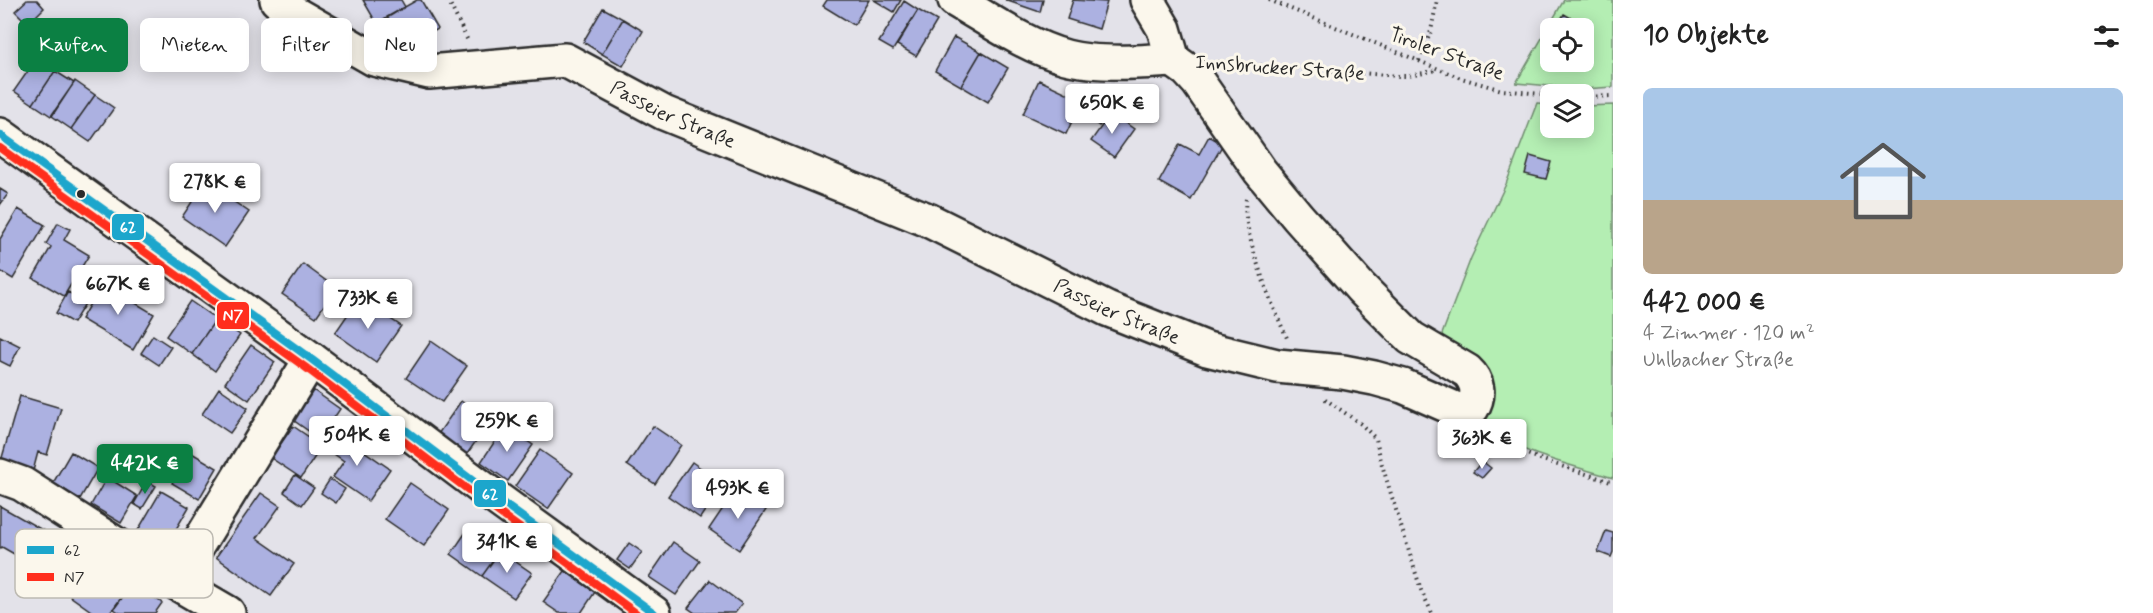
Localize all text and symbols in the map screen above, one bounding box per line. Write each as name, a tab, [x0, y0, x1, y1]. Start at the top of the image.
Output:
chip: Kaufen	[18, 18, 128, 72]
chip: Mieten	[140, 18, 249, 72]
chip: Filter	[261, 18, 352, 72]
chip: Neu	[364, 18, 437, 72]
map controls	[1540, 18, 1594, 138]
button: locate	[1540, 18, 1594, 72]
text: 10 Objekte	[1643, 19, 1769, 53]
icon: filters	[2090, 20, 2123, 53]
street label: Tiroler Straße	[1385, 21, 1508, 88]
street label: Innsbrucker Straße	[1194, 49, 1366, 88]
street label: Passeier Straße	[605, 75, 740, 156]
pin: 650K €	[1063, 84, 1161, 135]
button: layers	[1540, 84, 1594, 138]
text: 650K €	[1079, 90, 1145, 117]
icon: home	[1829, 127, 1937, 235]
pin: 278K €	[166, 163, 264, 214]
text: 278K €	[183, 169, 247, 196]
unlabelled marker	[75, 188, 87, 200]
line badge: 62	[111, 213, 145, 241]
text: 62	[120, 218, 136, 239]
pin: 667K €	[69, 265, 167, 316]
text: 667K €	[85, 271, 151, 298]
street label: Passeier Straße	[1049, 273, 1184, 352]
pin: 733K €	[319, 279, 417, 330]
text: 733K €	[337, 285, 399, 312]
text: 442 000 €	[1643, 286, 1766, 320]
line badge: N7	[216, 301, 250, 330]
text: N7	[223, 306, 243, 327]
text: 4 Zimmer · 120 m²	[1643, 320, 1815, 347]
text: Uhlbacher Straße	[1643, 347, 1794, 374]
pin: 259K €	[458, 402, 556, 453]
text: 259K €	[475, 408, 539, 435]
pin: 504K €	[308, 416, 406, 467]
pin: 363K €	[1433, 419, 1531, 470]
text: 504K €	[323, 422, 391, 449]
text: 363K €	[1452, 425, 1512, 452]
pin: 442K €	[96, 444, 194, 495]
text: 442K €	[111, 450, 179, 477]
pin: 493K €	[689, 469, 787, 520]
text: 493K €	[706, 475, 770, 502]
line badge: 62	[473, 479, 507, 508]
text: 62	[482, 485, 498, 506]
pin: 341K €	[458, 523, 556, 574]
legend	[15, 529, 213, 598]
text: 341K €	[476, 529, 538, 556]
text: 62	[64, 541, 81, 562]
text: N7	[64, 568, 85, 589]

